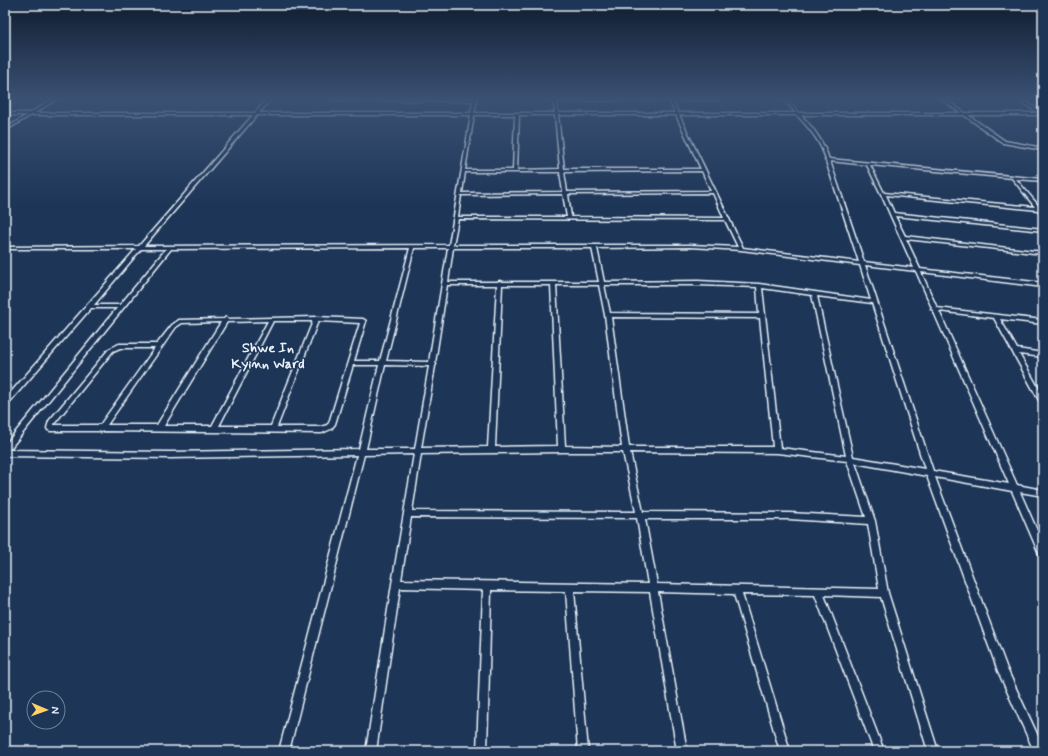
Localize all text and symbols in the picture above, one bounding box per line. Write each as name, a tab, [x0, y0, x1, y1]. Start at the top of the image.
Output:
district label: Shwe In Kyinn Ward	[231, 339, 305, 373]
north arrow	[26, 690, 66, 730]
text: N	[48, 706, 62, 714]

